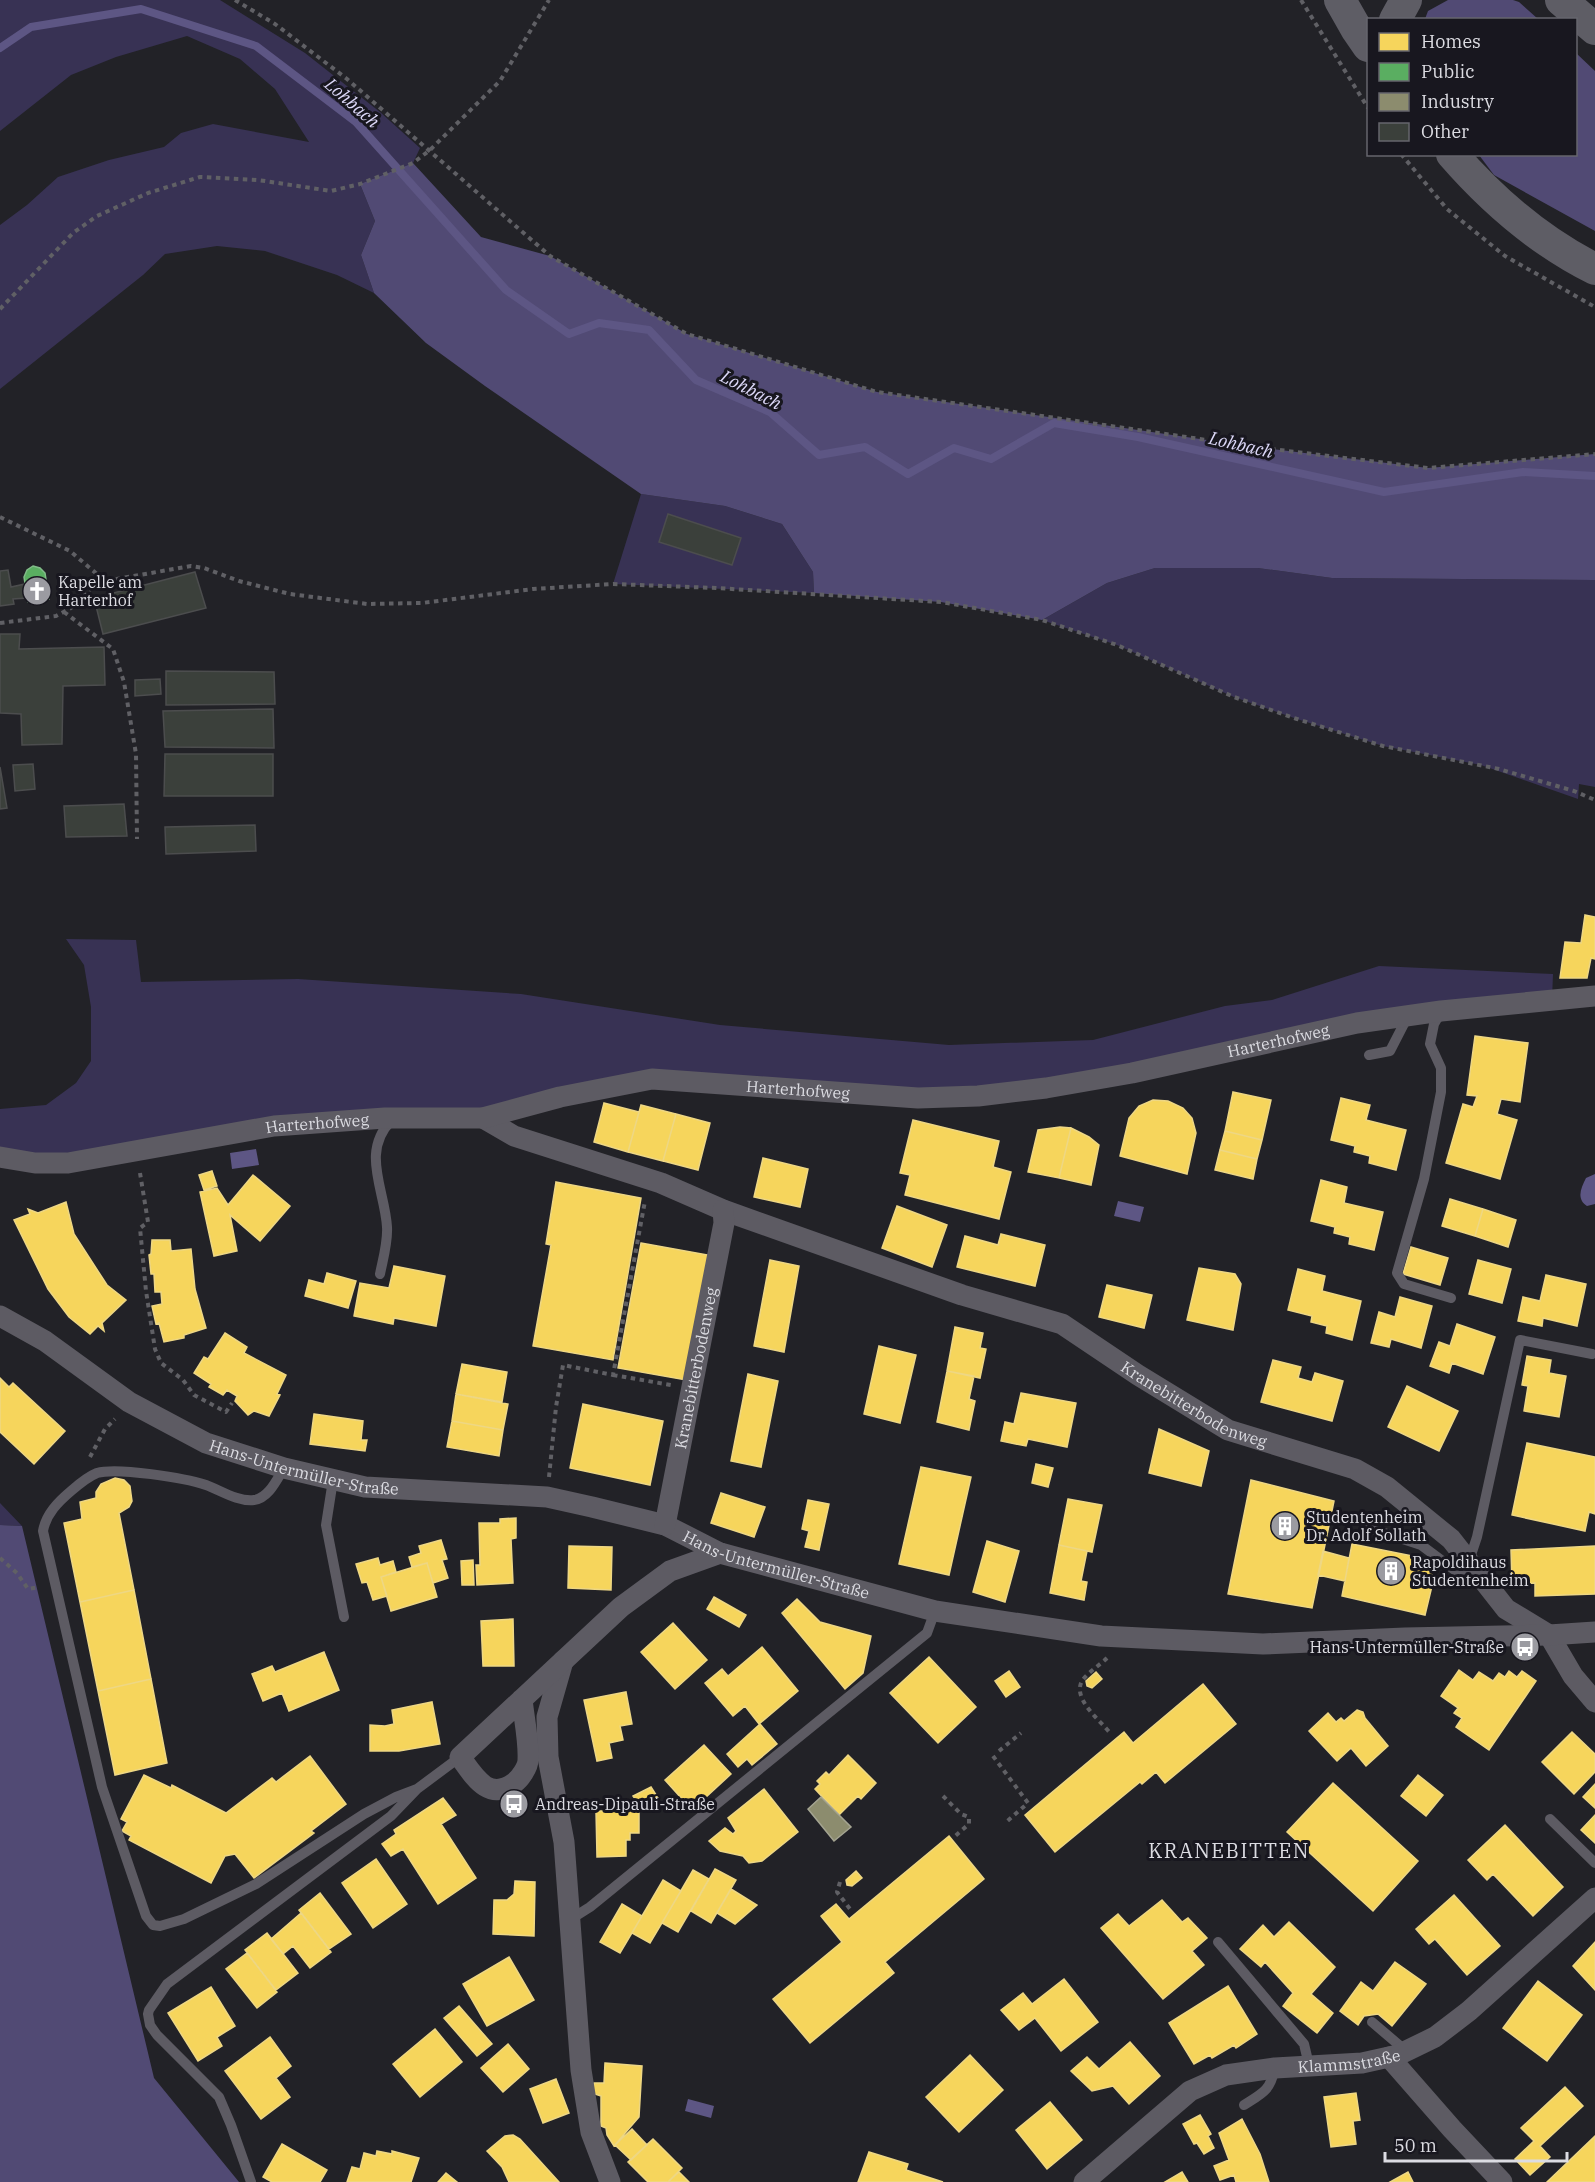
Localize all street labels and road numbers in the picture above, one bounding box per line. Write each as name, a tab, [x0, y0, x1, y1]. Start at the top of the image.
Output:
street label: Harterhofweg	[1225, 1019, 1331, 1062]
street label: Harterhofweg	[745, 1076, 851, 1103]
street label: Harterhofweg	[264, 1109, 370, 1137]
street label: Kranebitterbodenweg	[670, 1285, 721, 1450]
street label: Kranebitterbodenweg	[1117, 1357, 1270, 1452]
street label: Hans-Untermüller-Straße	[207, 1435, 399, 1499]
street label: Hans-Untermüller-Straße	[680, 1526, 872, 1603]
street label: Klammstraße	[1297, 2045, 1402, 2077]

